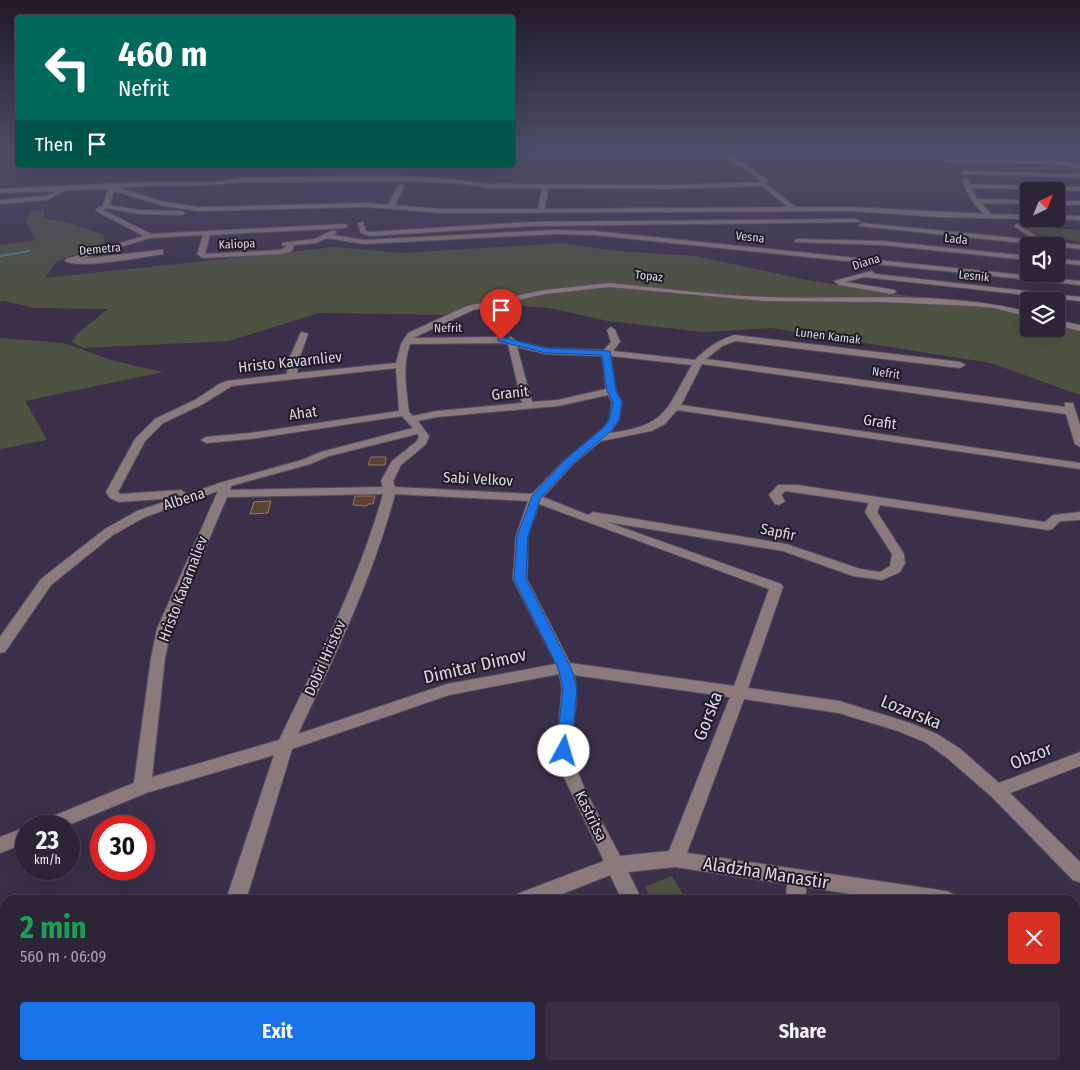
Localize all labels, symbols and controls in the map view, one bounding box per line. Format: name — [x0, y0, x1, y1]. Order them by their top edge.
text: 460 m — [118, 33, 207, 75]
icon: left — [35, 35, 100, 100]
text: Nefrit — [118, 75, 169, 102]
icon: arrive — [83, 130, 111, 158]
text: Then — [35, 133, 73, 156]
north arrow — [1020, 182, 1065, 228]
map controls — [1020, 182, 1065, 337]
street label: Vesna — [735, 229, 765, 245]
street label: Lada — [944, 231, 968, 247]
street label: Kaliopa — [218, 236, 256, 252]
button: sound — [1020, 237, 1065, 282]
street label: Demetra — [79, 240, 121, 258]
street label: Diana — [851, 251, 882, 273]
street label: Lesnik — [958, 267, 991, 285]
street label: Topaz — [634, 268, 664, 284]
pin — [480, 289, 522, 340]
button: layers — [1020, 292, 1065, 337]
icon: arrive — [487, 296, 515, 324]
street label: Nefrit — [434, 321, 462, 335]
street label: Lunen Kamak — [795, 325, 862, 347]
street label: Hristo Kavarnliev — [237, 348, 343, 376]
street label: Nefrit — [871, 364, 901, 382]
street label: Granit — [491, 382, 530, 404]
street label: Ahat — [288, 402, 318, 424]
street label: Grafit — [862, 411, 898, 433]
street label: Sabi Velkov — [443, 468, 514, 490]
street label: Albena — [161, 484, 207, 514]
street label: Sapfir — [759, 519, 798, 545]
street label: Hristo Kavarnaliev — [155, 533, 211, 644]
street label: Dobri Hristov — [300, 617, 350, 699]
street label: Dimitar Dimov — [422, 644, 528, 688]
street label: Gorska — [689, 688, 727, 743]
street label: Lozarska — [878, 690, 945, 734]
position arrow — [537, 724, 589, 776]
street label: Obzor — [1007, 737, 1056, 774]
street label: Kastritsa — [571, 788, 611, 844]
speed limit sign: 30 — [90, 815, 155, 880]
text: 23 — [36, 826, 59, 856]
street label: Aladzha Manastir — [702, 852, 831, 894]
text: km/h — [34, 853, 61, 867]
text: 2 min — [20, 910, 87, 946]
button: close — [1008, 912, 1060, 964]
text: 560 m · 06:09 — [20, 947, 106, 966]
button: Exit — [20, 1002, 535, 1060]
button: Share — [545, 1002, 1060, 1060]

